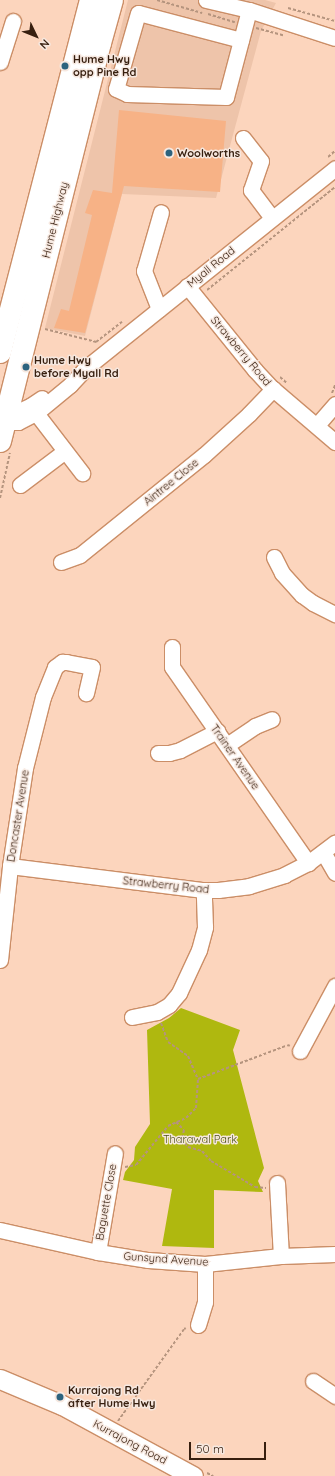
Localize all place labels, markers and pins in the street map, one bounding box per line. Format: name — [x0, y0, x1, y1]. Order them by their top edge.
place label: Hume Hwy opp Pine Rd — [73, 53, 137, 79]
marker: Hume Hwy opp Pine Rd — [60, 61, 70, 71]
place label: Woolworths — [177, 146, 240, 160]
marker: Woolworths — [164, 148, 174, 158]
place label: Hume Hwy before Myall Rd — [34, 354, 119, 380]
marker: Hume Hwy before Myall Rd — [21, 362, 31, 372]
place label: Kurrajong Rd after Hume Hwy — [68, 1384, 155, 1410]
marker: Kurrajong Rd after Hume Hwy — [55, 1392, 65, 1402]

